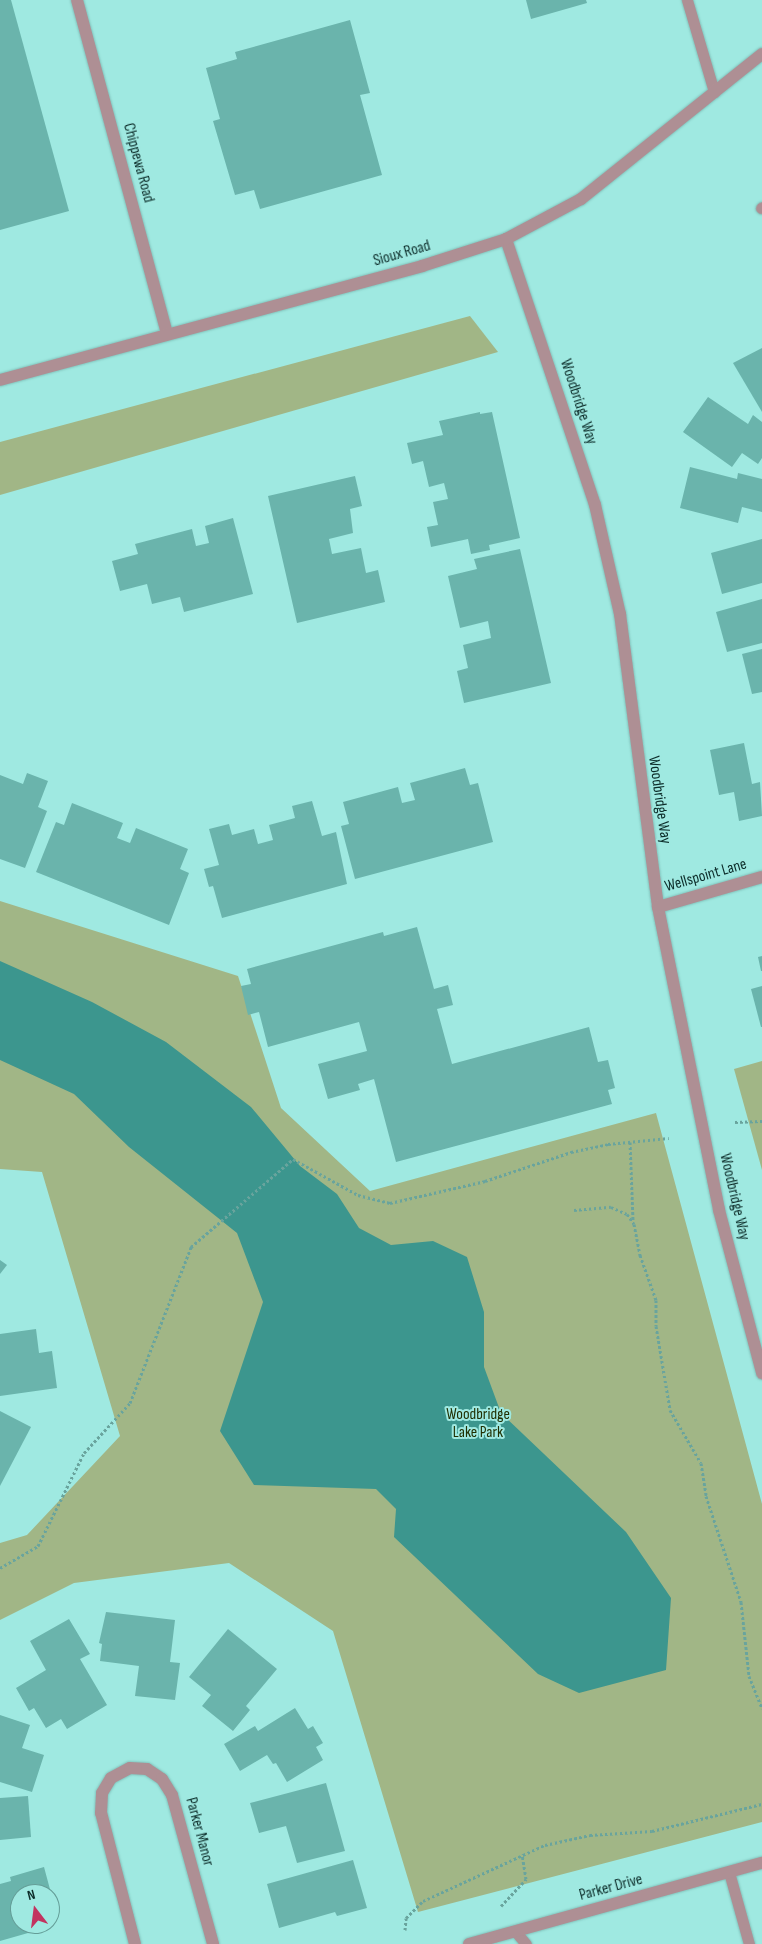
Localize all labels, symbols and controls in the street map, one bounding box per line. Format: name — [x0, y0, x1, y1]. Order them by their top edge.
street label: Chippewa Road — [118, 121, 158, 205]
street label: Sioux Road — [371, 237, 433, 271]
street label: Woodbridge Way — [555, 357, 601, 447]
street label: Woodbridge Way — [643, 755, 675, 845]
street label: Wellspoint Lane — [663, 855, 749, 897]
street label: Woodbridge Way — [715, 1152, 753, 1242]
park label: Woodbridge Lake Park — [446, 1405, 510, 1443]
street label: Parker Manor — [181, 1795, 217, 1869]
street label: Parker Drive — [577, 1870, 645, 1906]
north arrow — [10, 1884, 60, 1934]
text: N — [25, 1886, 37, 1904]

